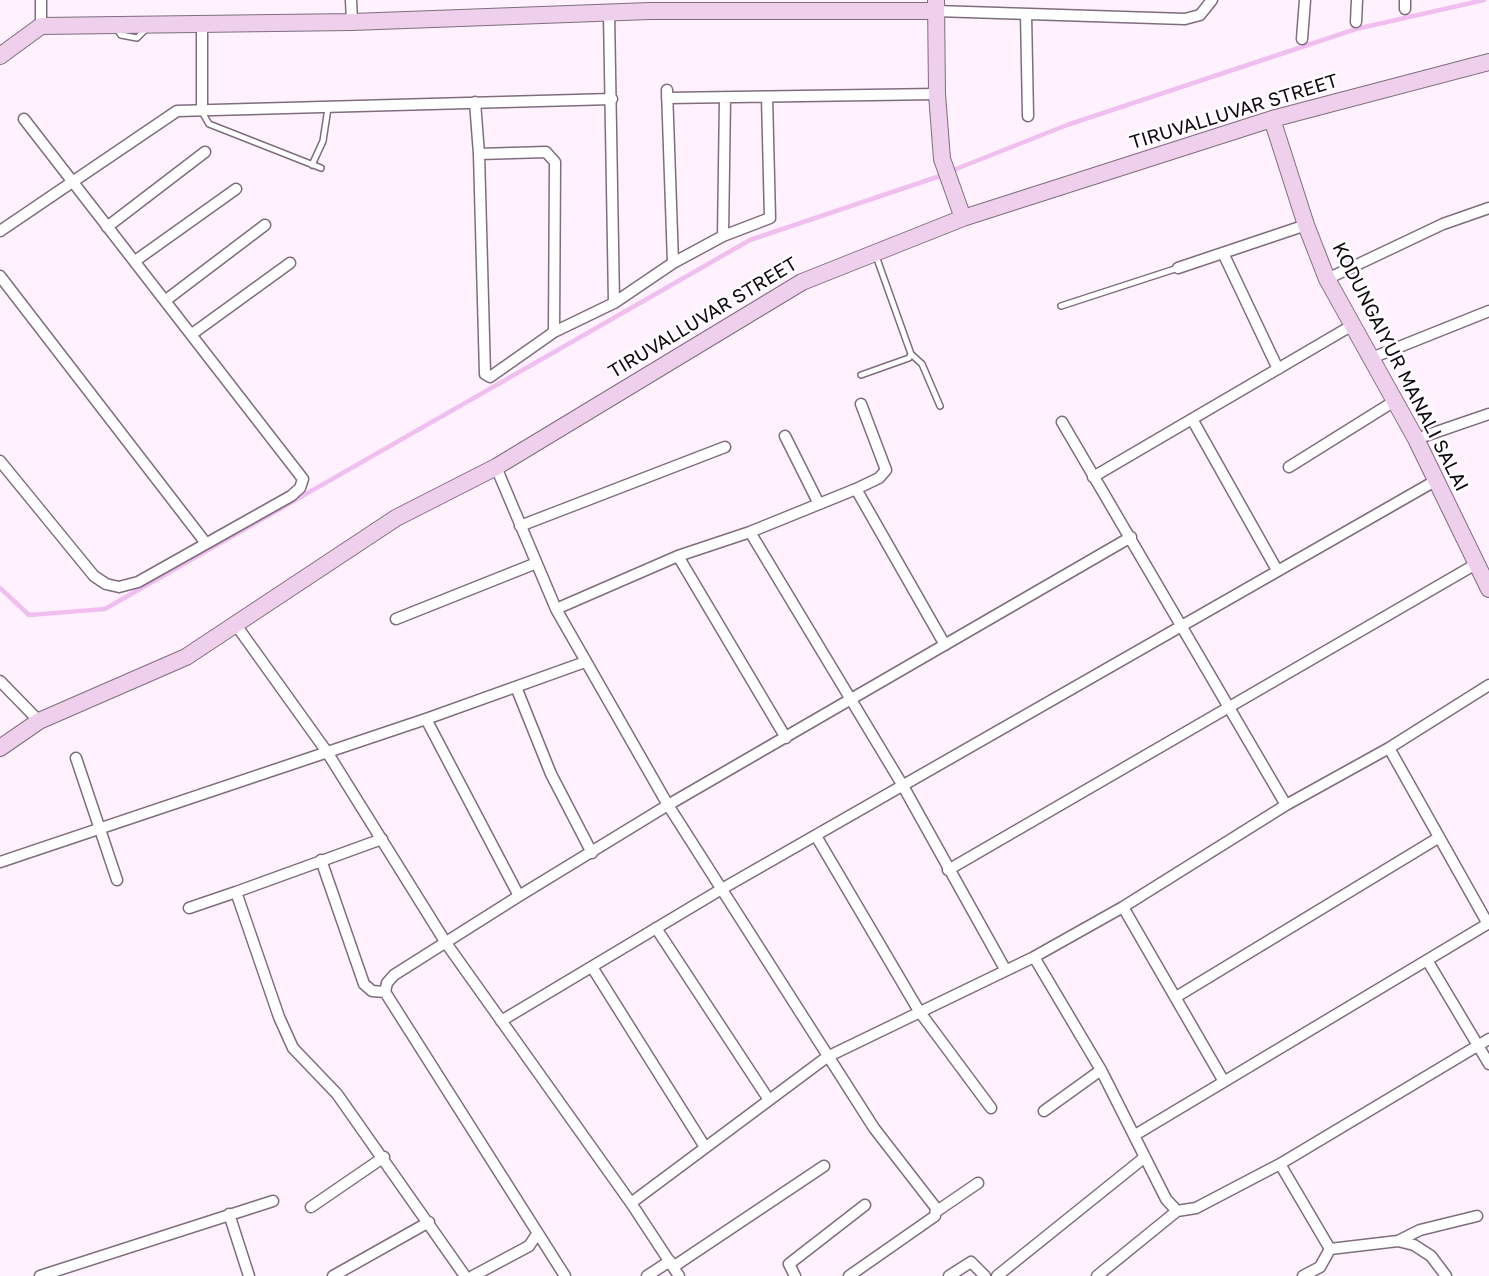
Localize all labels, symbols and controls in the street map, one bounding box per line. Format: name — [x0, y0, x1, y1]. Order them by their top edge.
street label: TIRUVALLUVAR STREET — [1127, 69, 1341, 155]
street label: KODUNGAIYUR MANALI SALAI — [1327, 239, 1473, 495]
street label: TIRUVALLUVAR STREET — [604, 253, 802, 383]

